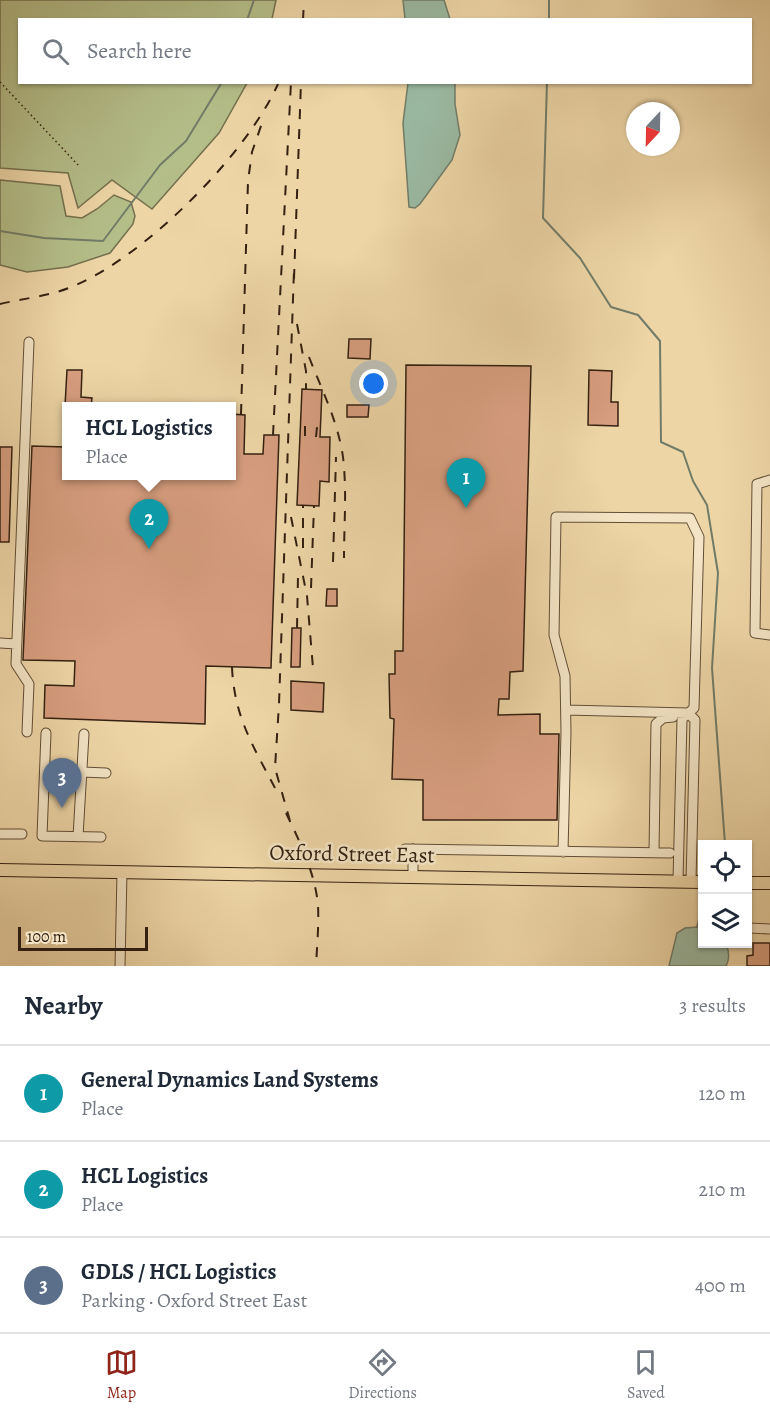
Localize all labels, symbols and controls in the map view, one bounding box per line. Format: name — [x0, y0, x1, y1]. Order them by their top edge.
search box — [18, 18, 752, 84]
icon: search — [39, 35, 72, 68]
text: Search here — [87, 36, 192, 66]
north arrow — [626, 102, 680, 156]
your location — [359, 369, 388, 398]
popup — [62, 402, 236, 480]
text: HCL Logistics — [85, 413, 213, 443]
text: Place — [85, 443, 128, 470]
pin: 1 — [446, 458, 486, 508]
pin: 2 — [130, 500, 168, 549]
pin: 3 — [42, 758, 82, 808]
street label: Oxford Street East — [269, 838, 435, 870]
map controls — [698, 840, 752, 948]
button: locate — [698, 840, 752, 894]
button: layers — [698, 894, 752, 948]
scale bar — [18, 924, 148, 952]
text: 100 m — [27, 926, 66, 948]
text: Nearby — [24, 988, 103, 1023]
text: 3 results — [679, 992, 746, 1019]
text: General Dynamics Land Systems — [81, 1065, 379, 1095]
text: 1 — [40, 1080, 47, 1107]
text: 120 m — [698, 1080, 746, 1107]
text: Place — [81, 1095, 123, 1122]
text: HCL Logistics — [81, 1161, 208, 1191]
text: 2 — [39, 1176, 48, 1203]
text: 210 m — [698, 1176, 746, 1203]
text: Place — [81, 1191, 123, 1218]
text: GDLS / HCL Logistics — [81, 1257, 276, 1287]
text: 3 — [39, 1272, 48, 1299]
text: 400 m — [695, 1272, 746, 1299]
text: Parking · Oxford Street East — [81, 1287, 307, 1314]
tab: Map — [105, 1346, 138, 1404]
tab: Directions — [348, 1346, 417, 1404]
tab: Saved — [627, 1346, 665, 1404]

